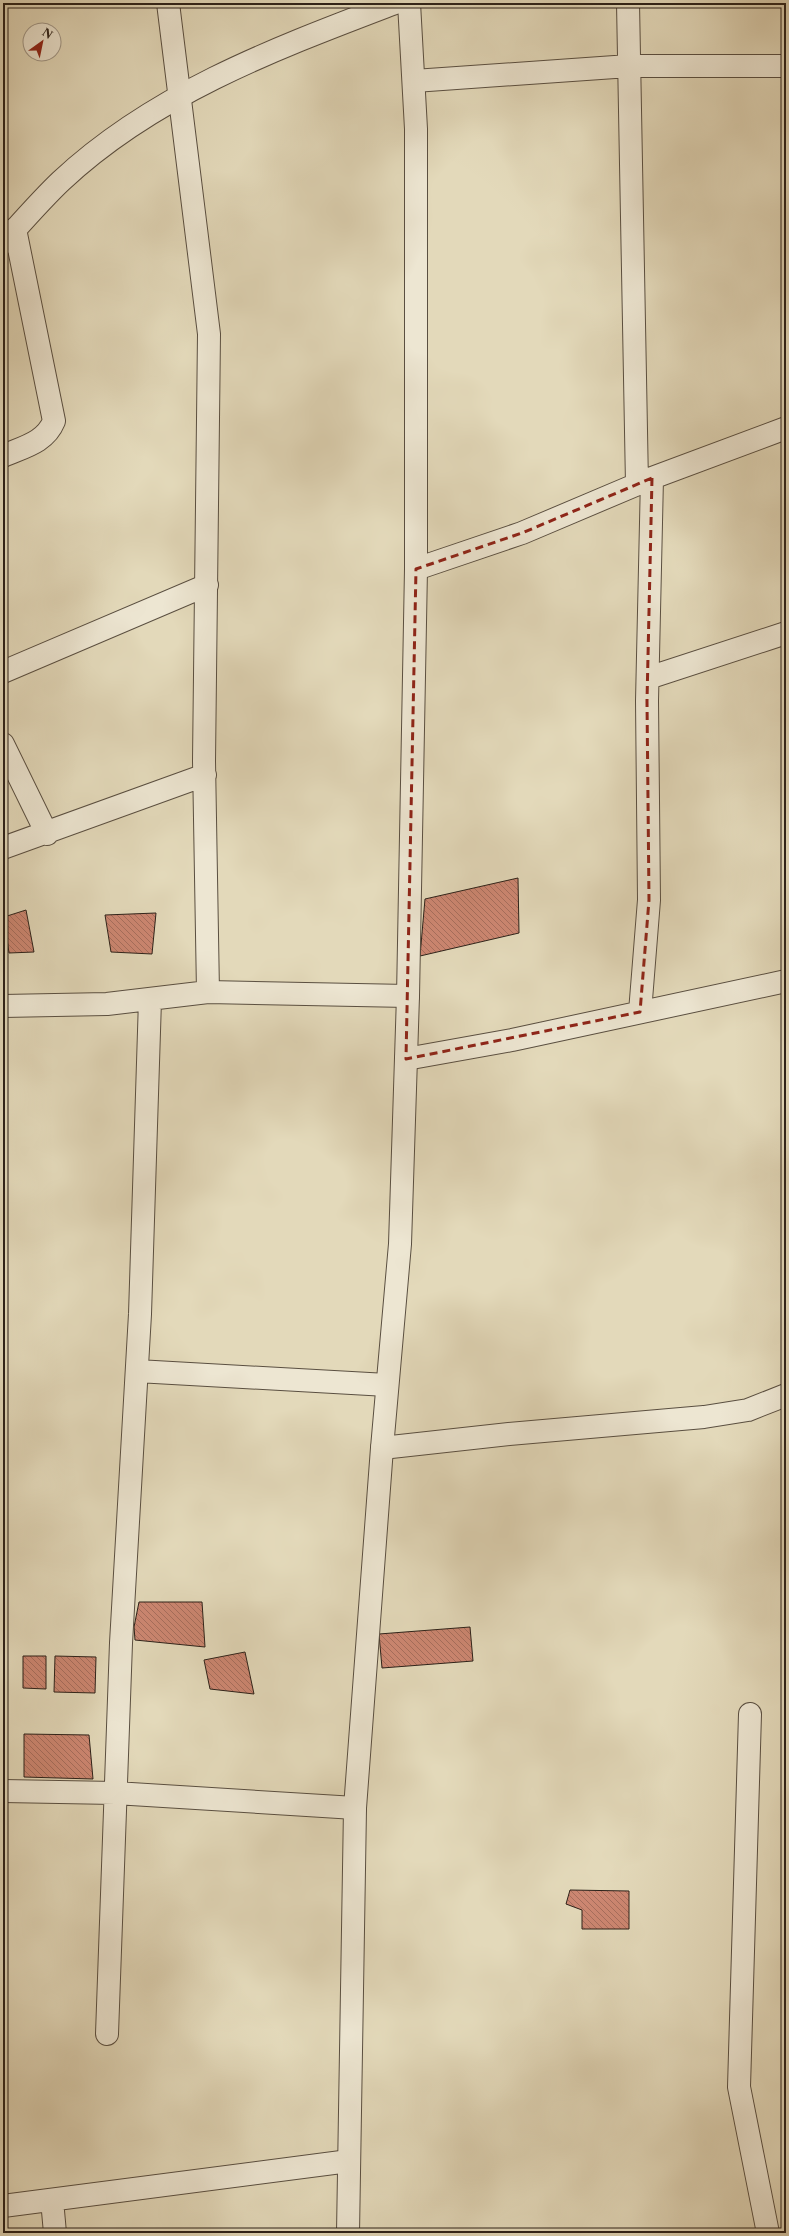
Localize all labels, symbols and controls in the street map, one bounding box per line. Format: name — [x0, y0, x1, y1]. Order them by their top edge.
north arrow — [22, 22, 62, 62]
text: N — [40, 25, 56, 42]

